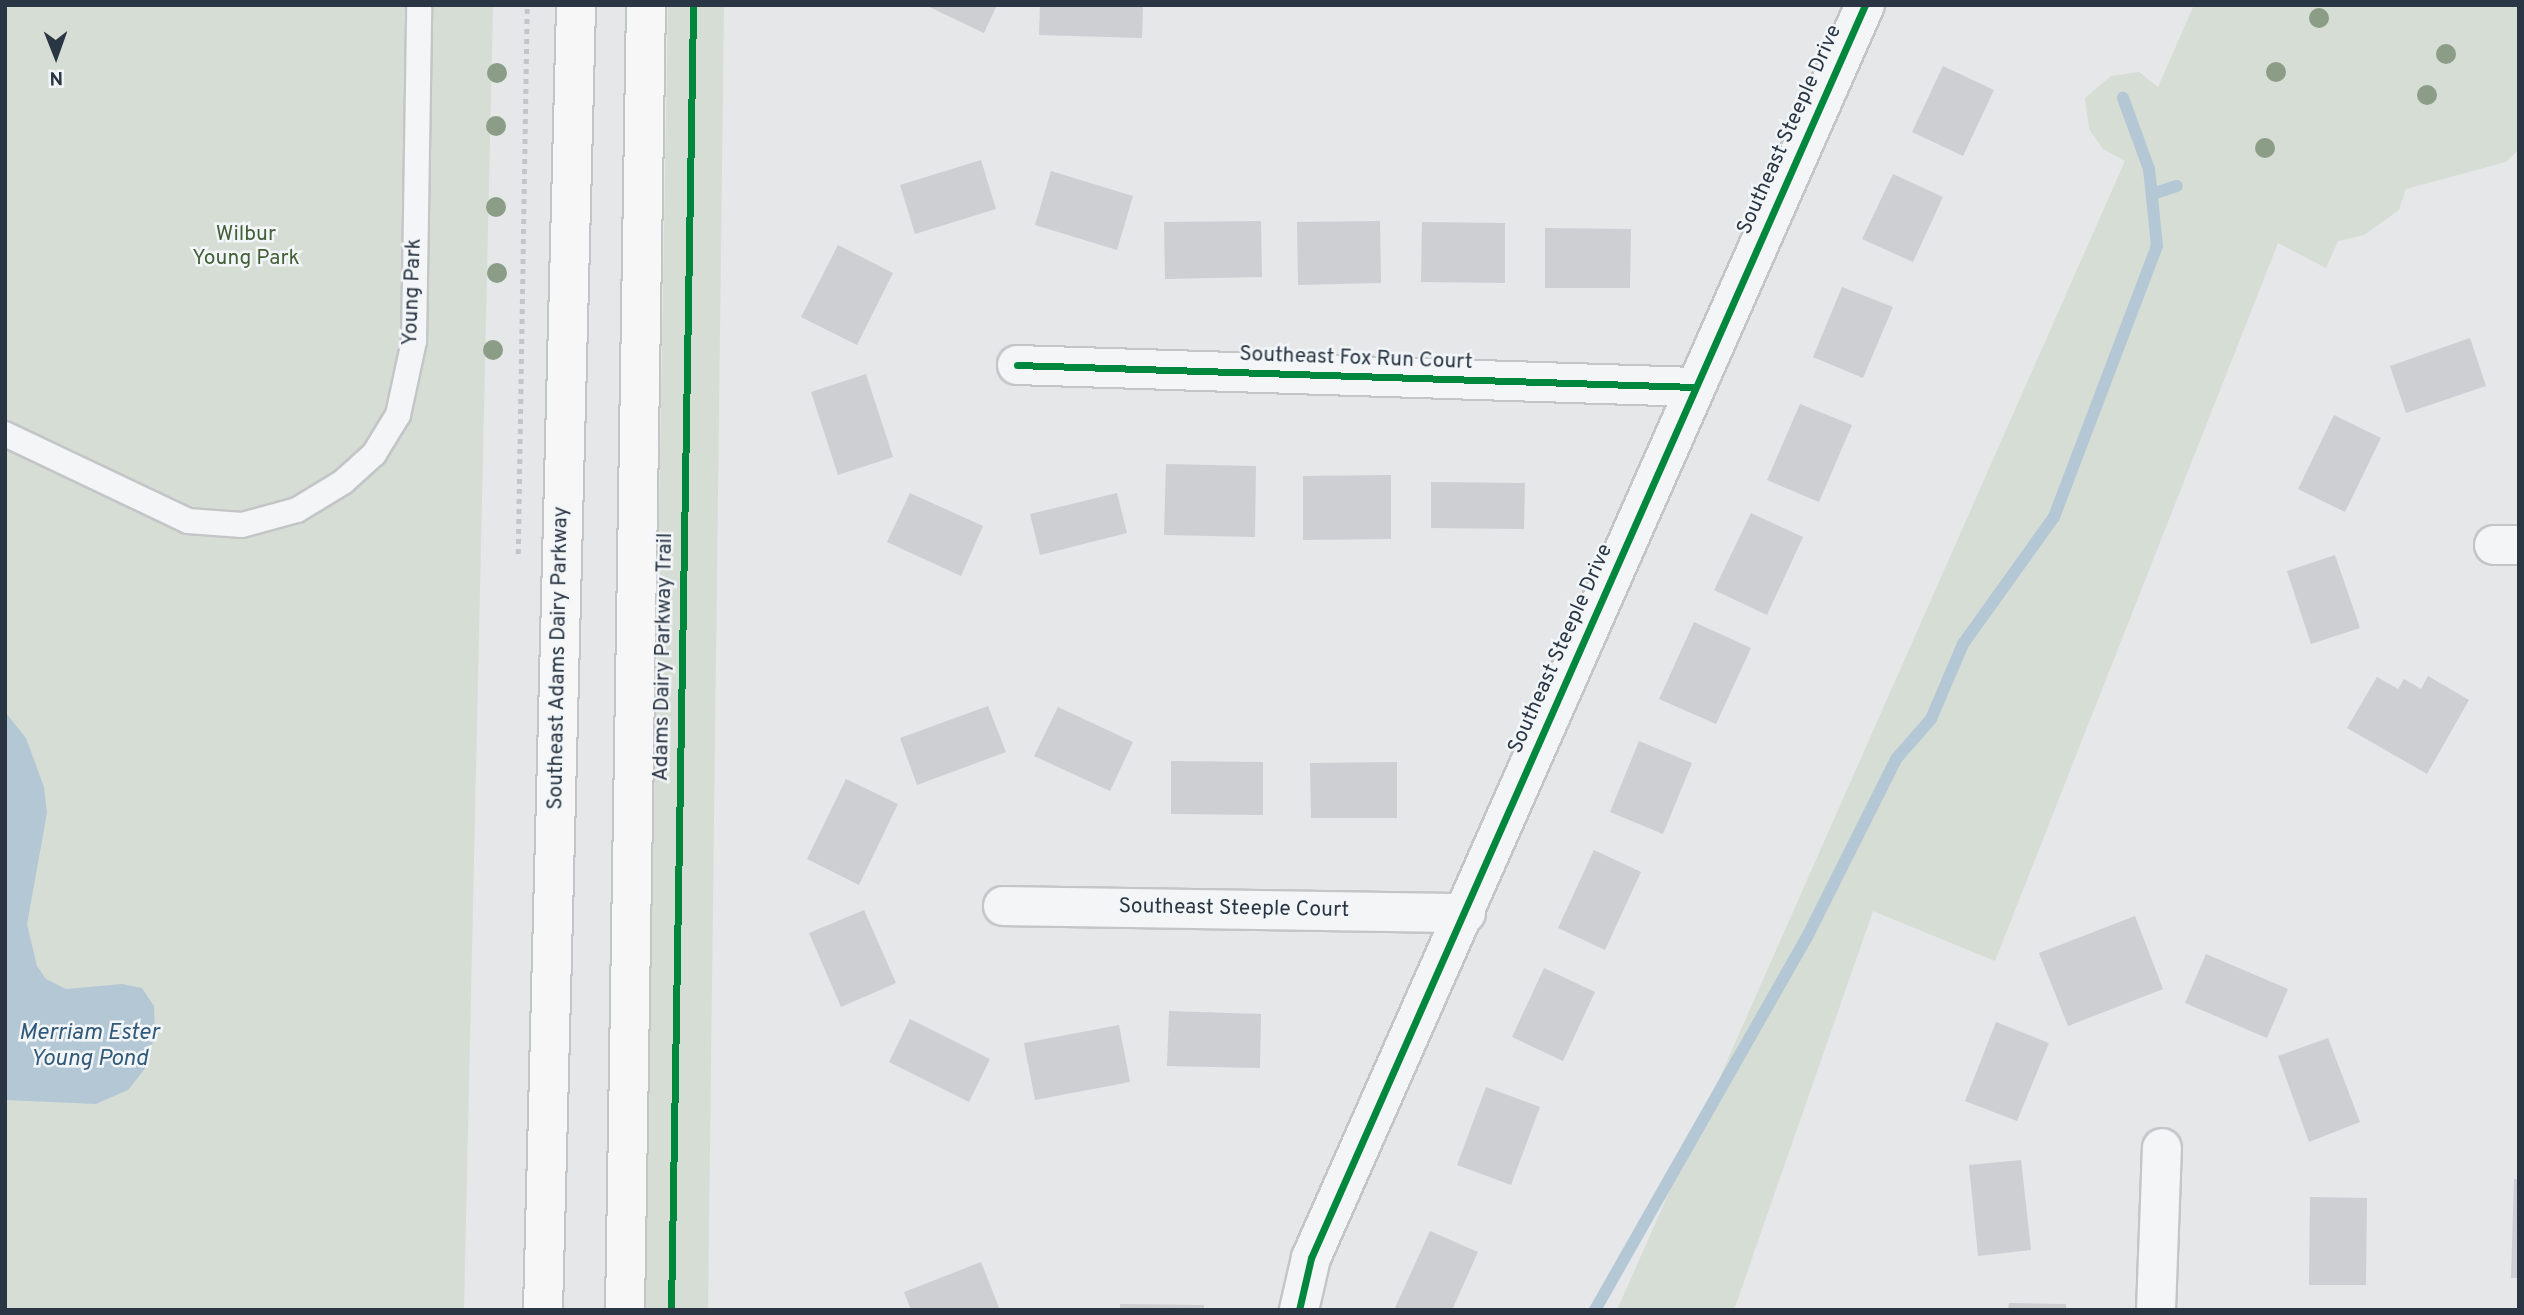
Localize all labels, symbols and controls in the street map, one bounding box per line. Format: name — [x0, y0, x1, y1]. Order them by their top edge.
north arrow — [21, 21, 91, 91]
street label: Southeast Steeple Drive — [1732, 21, 1848, 239]
text: N — [49, 65, 63, 89]
park label: Wilbur Young Park — [192, 222, 300, 272]
street label: Young Park — [399, 238, 427, 346]
street label: Southeast Fox Run Court — [1239, 342, 1473, 376]
street label: Southeast Adams Dairy Parkway — [544, 506, 574, 810]
street label: Adams Dairy Parkway Trail — [649, 532, 679, 782]
street label: Southeast Steeple Drive — [1503, 540, 1619, 758]
street label: Southeast Steeple Court — [1118, 894, 1350, 924]
water label: Merriam Ester Young Pond — [19, 1020, 159, 1074]

